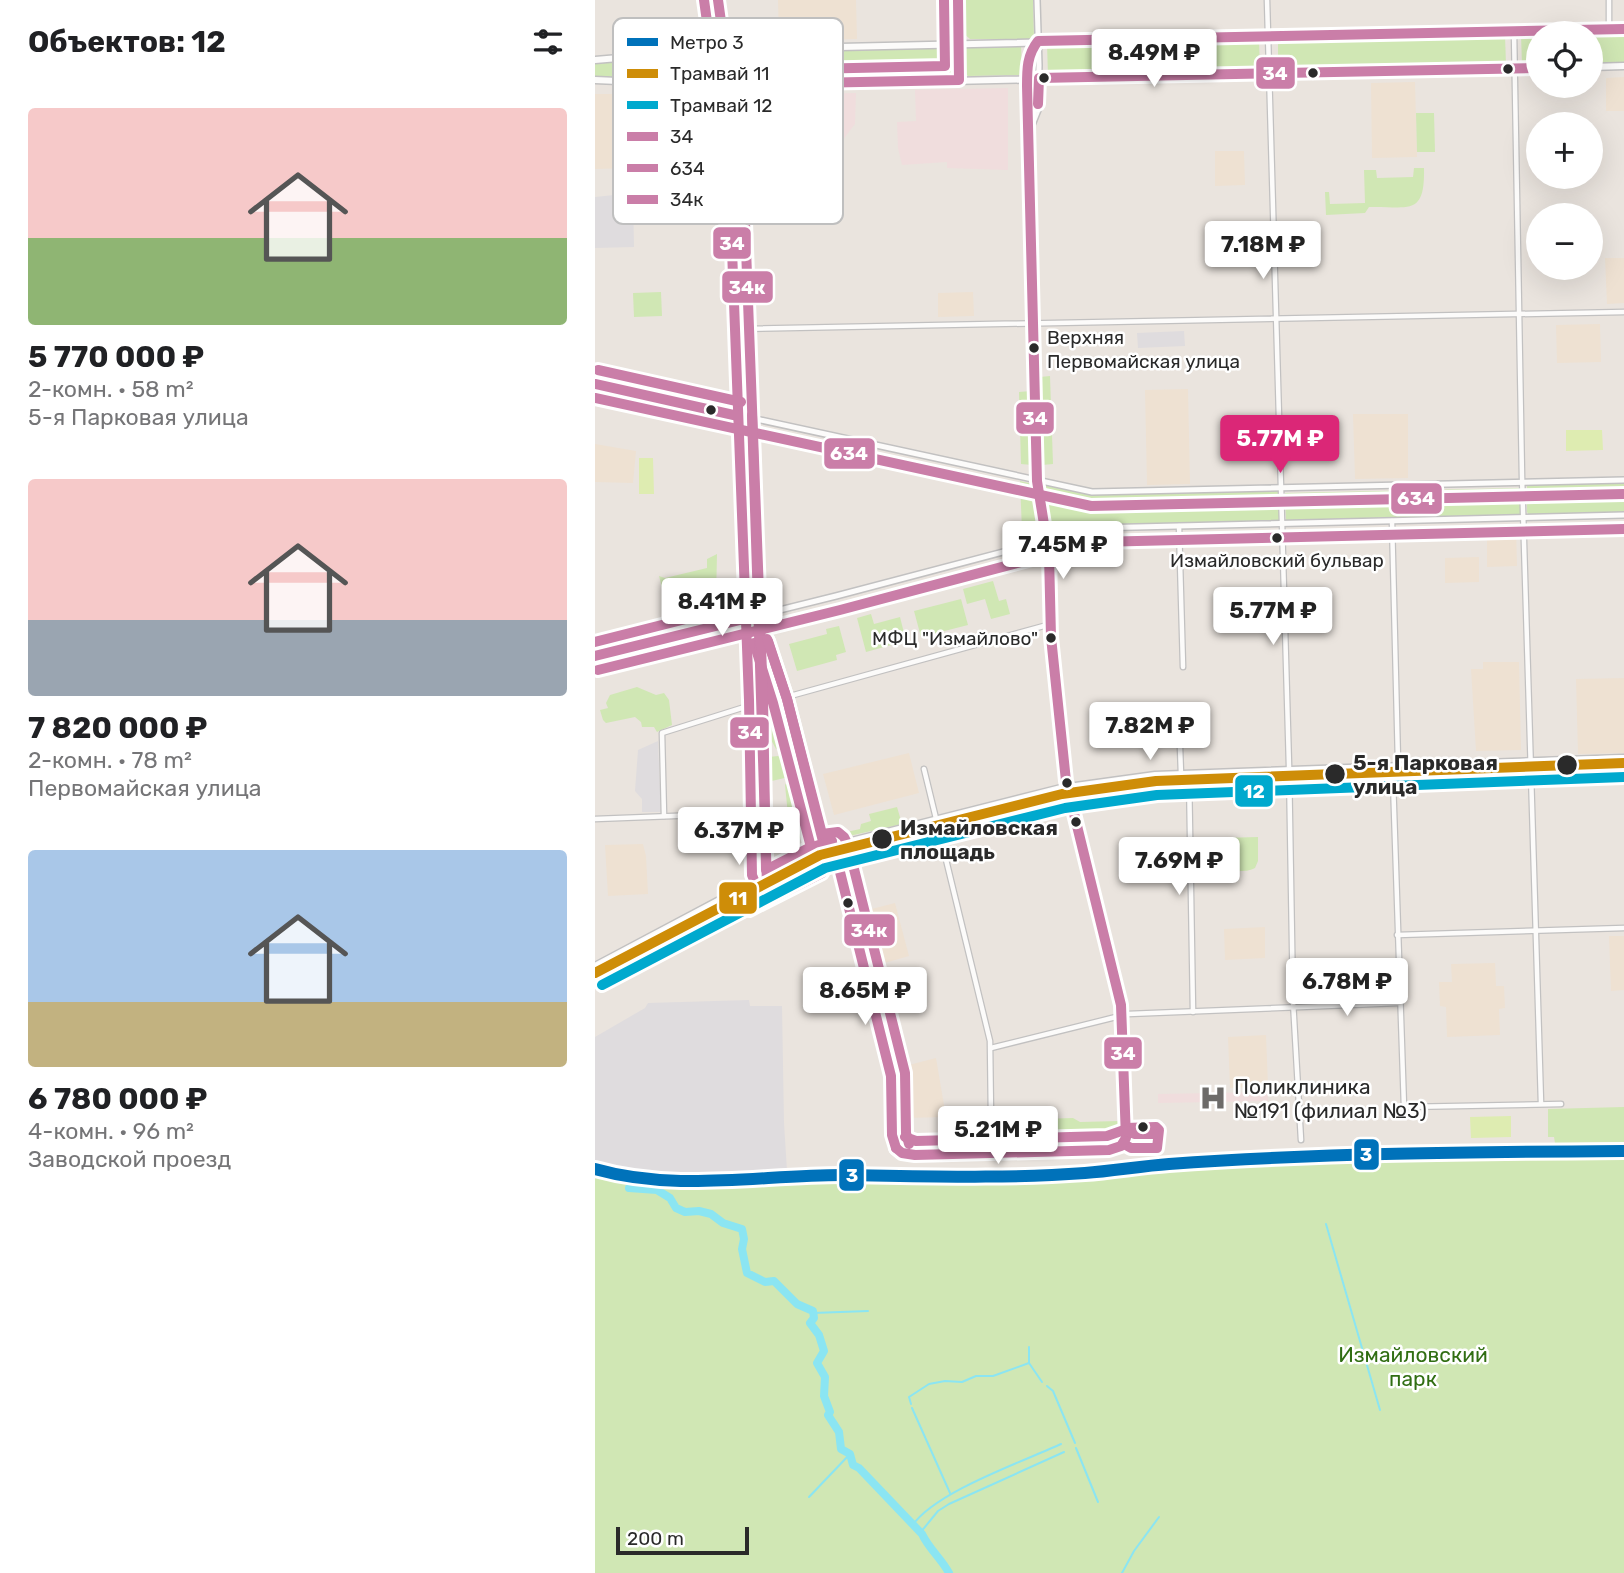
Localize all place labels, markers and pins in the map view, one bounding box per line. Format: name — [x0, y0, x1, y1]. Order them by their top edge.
pin: 8.49M ₽ — [1089, 29, 1219, 89]
unlabelled marker — [1501, 62, 1515, 76]
unlabelled marker — [1306, 66, 1320, 80]
unlabelled marker — [1037, 71, 1051, 85]
pin: 7.18M ₽ — [1198, 222, 1328, 281]
place label: Верхняя Первомайская улица — [1047, 326, 1240, 373]
marker: Верхняя Первомайская улица — [1027, 341, 1041, 355]
unlabelled marker — [704, 403, 718, 417]
pin: 5.77M ₽ — [1215, 416, 1345, 475]
pin: 7.45M ₽ — [998, 522, 1128, 581]
marker: Измайловский бульвар — [1270, 531, 1284, 545]
place label: Измайловский бульвар — [1170, 549, 1384, 572]
pin: 8.41M ₽ — [657, 578, 787, 638]
pin: 5.77M ₽ — [1208, 588, 1338, 647]
place label: МФЦ "Измайлово" — [872, 627, 1038, 650]
marker: МФЦ "Измайлово" — [1044, 631, 1058, 645]
pin: 7.82M ₽ — [1085, 702, 1215, 762]
place label: 5-я Парковая улица — [1353, 750, 1498, 799]
unlabelled marker — [1555, 753, 1579, 777]
marker: 5-я Парковая улица — [1323, 762, 1347, 786]
unlabelled marker — [1060, 776, 1074, 790]
pin: 6.37M ₽ — [674, 808, 804, 867]
place label: Измайловская площадь — [900, 815, 1058, 864]
unlabelled marker — [1069, 815, 1083, 829]
marker: Измайловская площадь — [870, 827, 894, 851]
pin: 7.69M ₽ — [1114, 838, 1244, 897]
unlabelled marker — [841, 896, 855, 910]
pin: 6.78M ₽ — [1282, 958, 1412, 1018]
pin: 8.65M ₽ — [800, 968, 930, 1027]
place label: Поликлиника №191 (филиал №3) — [1234, 1074, 1427, 1123]
hospital icon: Поликлиника №191 (филиал №3) — [1198, 1083, 1228, 1113]
pin: 5.21M ₽ — [933, 1106, 1063, 1166]
unlabelled marker — [1136, 1120, 1150, 1134]

